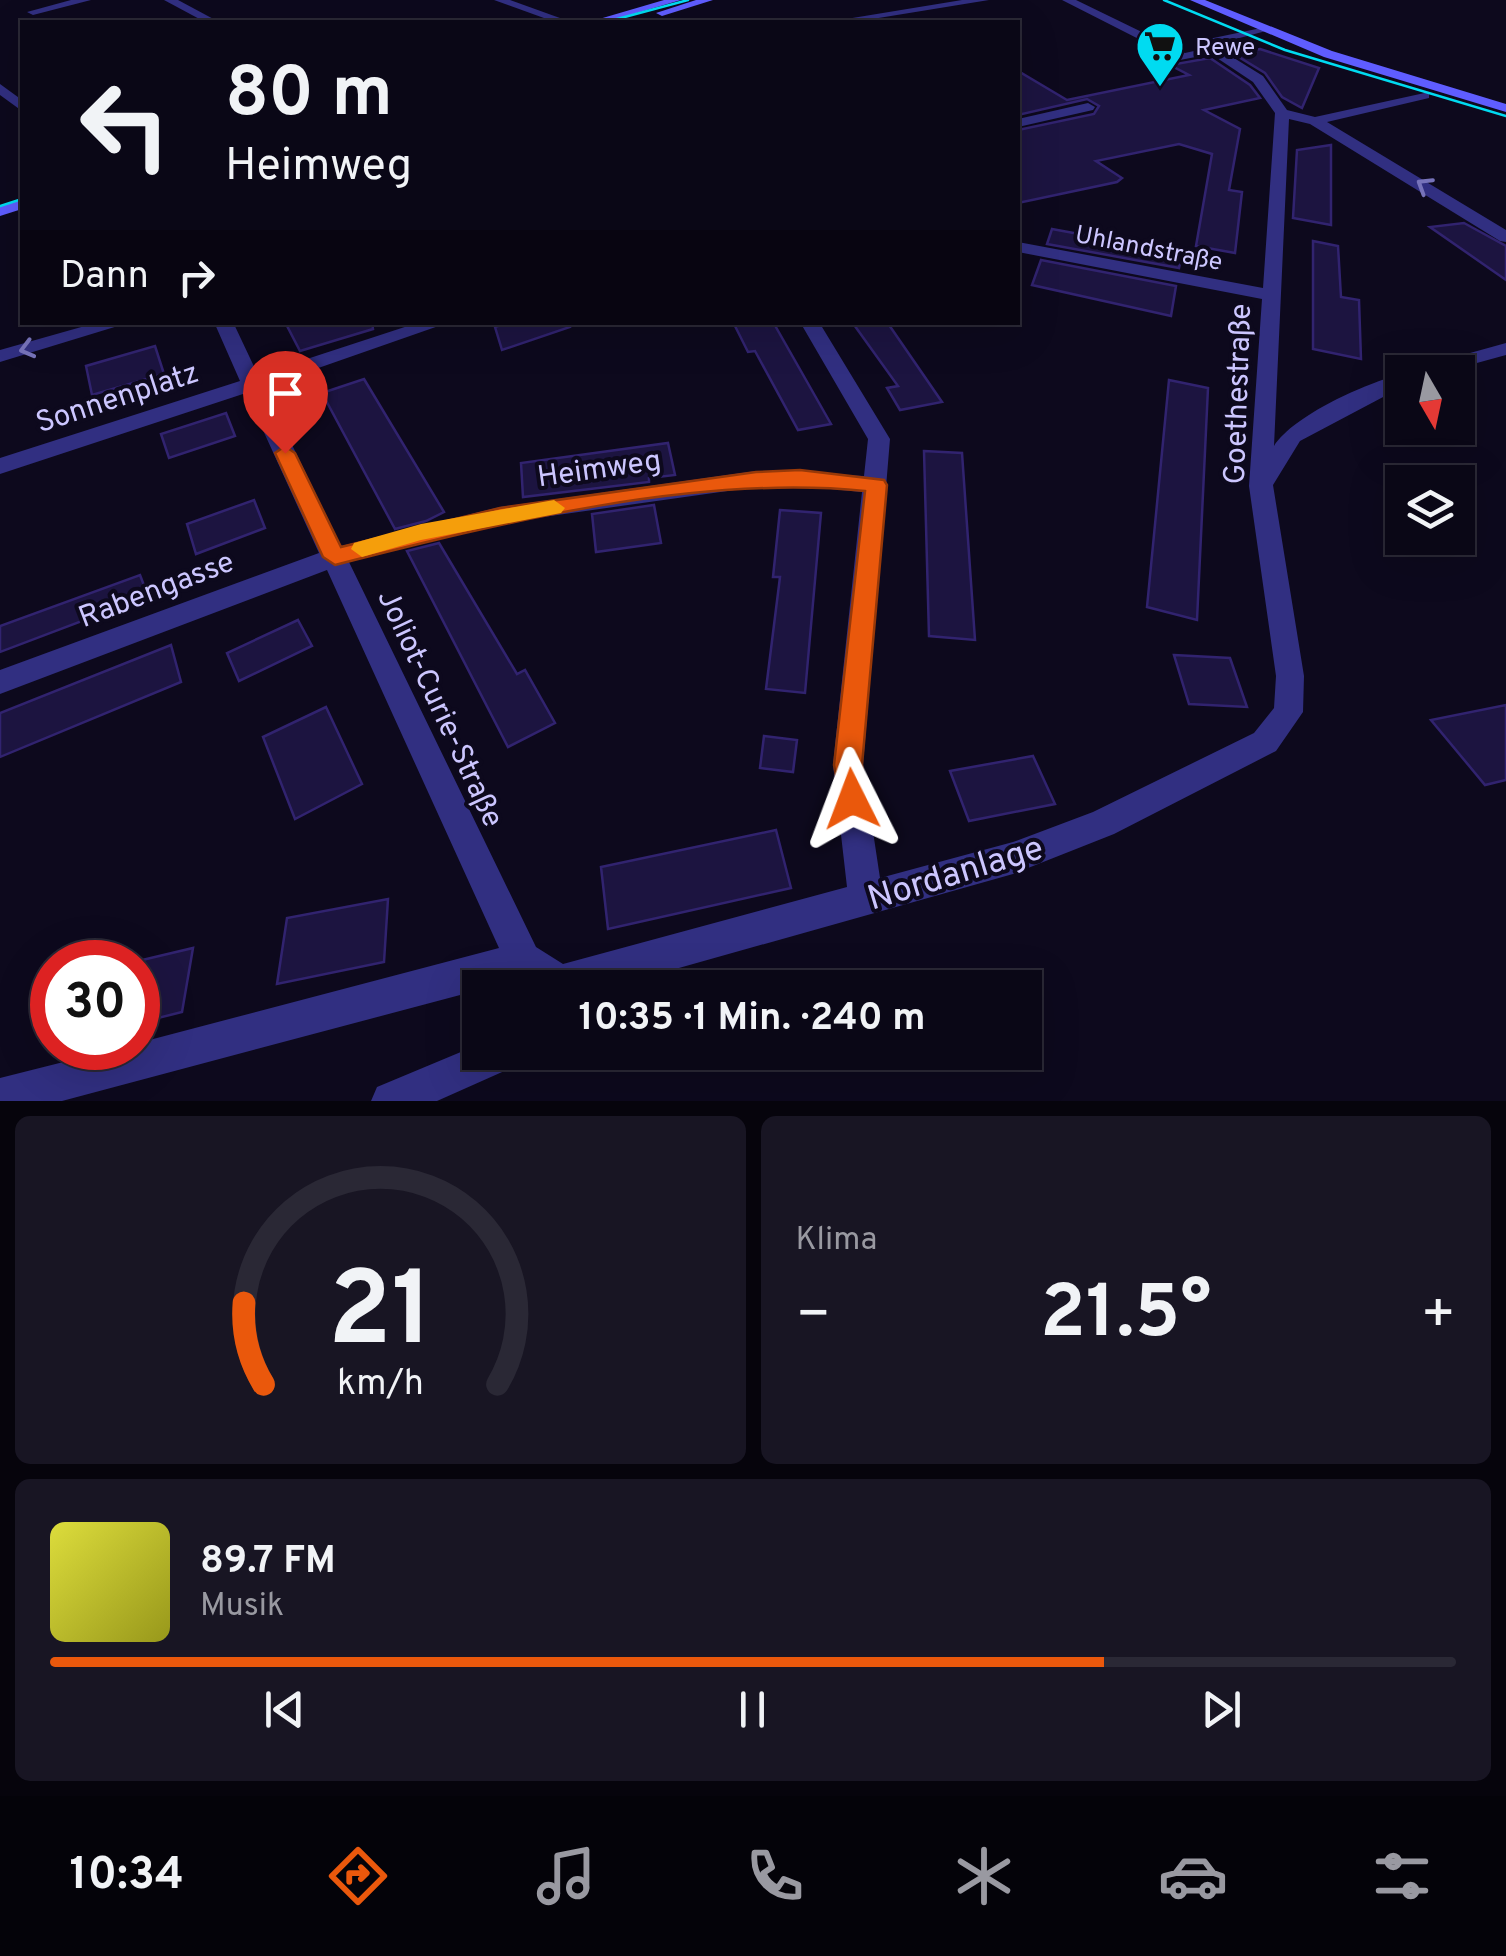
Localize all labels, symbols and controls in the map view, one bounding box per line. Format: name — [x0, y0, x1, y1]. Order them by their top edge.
supermarket icon: Rewe — [1134, 20, 1186, 88]
place label: Rewe — [1195, 33, 1255, 65]
text: 80 m — [225, 52, 393, 141]
icon: left — [60, 60, 190, 190]
text: Heimweg — [225, 139, 412, 196]
one-way arrow — [1416, 179, 1434, 198]
street label: Uhlandstraße — [1072, 220, 1225, 280]
icon: right — [169, 250, 224, 305]
text: Dann — [60, 253, 149, 302]
street label: Goethestraße — [1218, 303, 1261, 485]
one-way arrow — [19, 337, 36, 358]
pin — [243, 351, 328, 454]
north arrow — [1385, 355, 1475, 445]
map controls — [1385, 355, 1475, 555]
street label: Sonnenplatz — [32, 356, 204, 443]
icon: arrive — [258, 366, 313, 421]
street label: Heimweg — [535, 443, 664, 497]
button: layers — [1385, 465, 1475, 555]
street label: Rabengasse — [74, 545, 240, 638]
street label: Joliot-Curie-Straße — [367, 584, 510, 834]
position arrow — [800, 747, 904, 851]
street label: Nordanlage — [863, 827, 1049, 922]
speed limit sign: 30 — [30, 940, 160, 1070]
text: 10:35 · 1 Min. · 240 m — [578, 995, 926, 1044]
text: Klima — [796, 1221, 877, 1261]
text: 21 — [328, 1250, 433, 1382]
text: 21.5° — [1040, 1269, 1211, 1364]
text: − — [796, 1282, 831, 1352]
text: + — [1421, 1282, 1456, 1352]
text: km/h — [337, 1362, 424, 1408]
text: 89.7 FM — [200, 1538, 336, 1587]
text: Musik — [200, 1587, 284, 1627]
icon: previous — [257, 1682, 312, 1737]
icon: pause — [725, 1682, 780, 1737]
icon: next — [1194, 1682, 1249, 1737]
icon: directions — [323, 1841, 393, 1911]
icon: music — [531, 1841, 601, 1911]
icon: phone — [740, 1841, 810, 1911]
icon: climate — [949, 1841, 1019, 1911]
icon: car — [1158, 1841, 1228, 1911]
icon: filters — [1367, 1841, 1437, 1911]
text: 10:34 — [69, 1848, 184, 1905]

